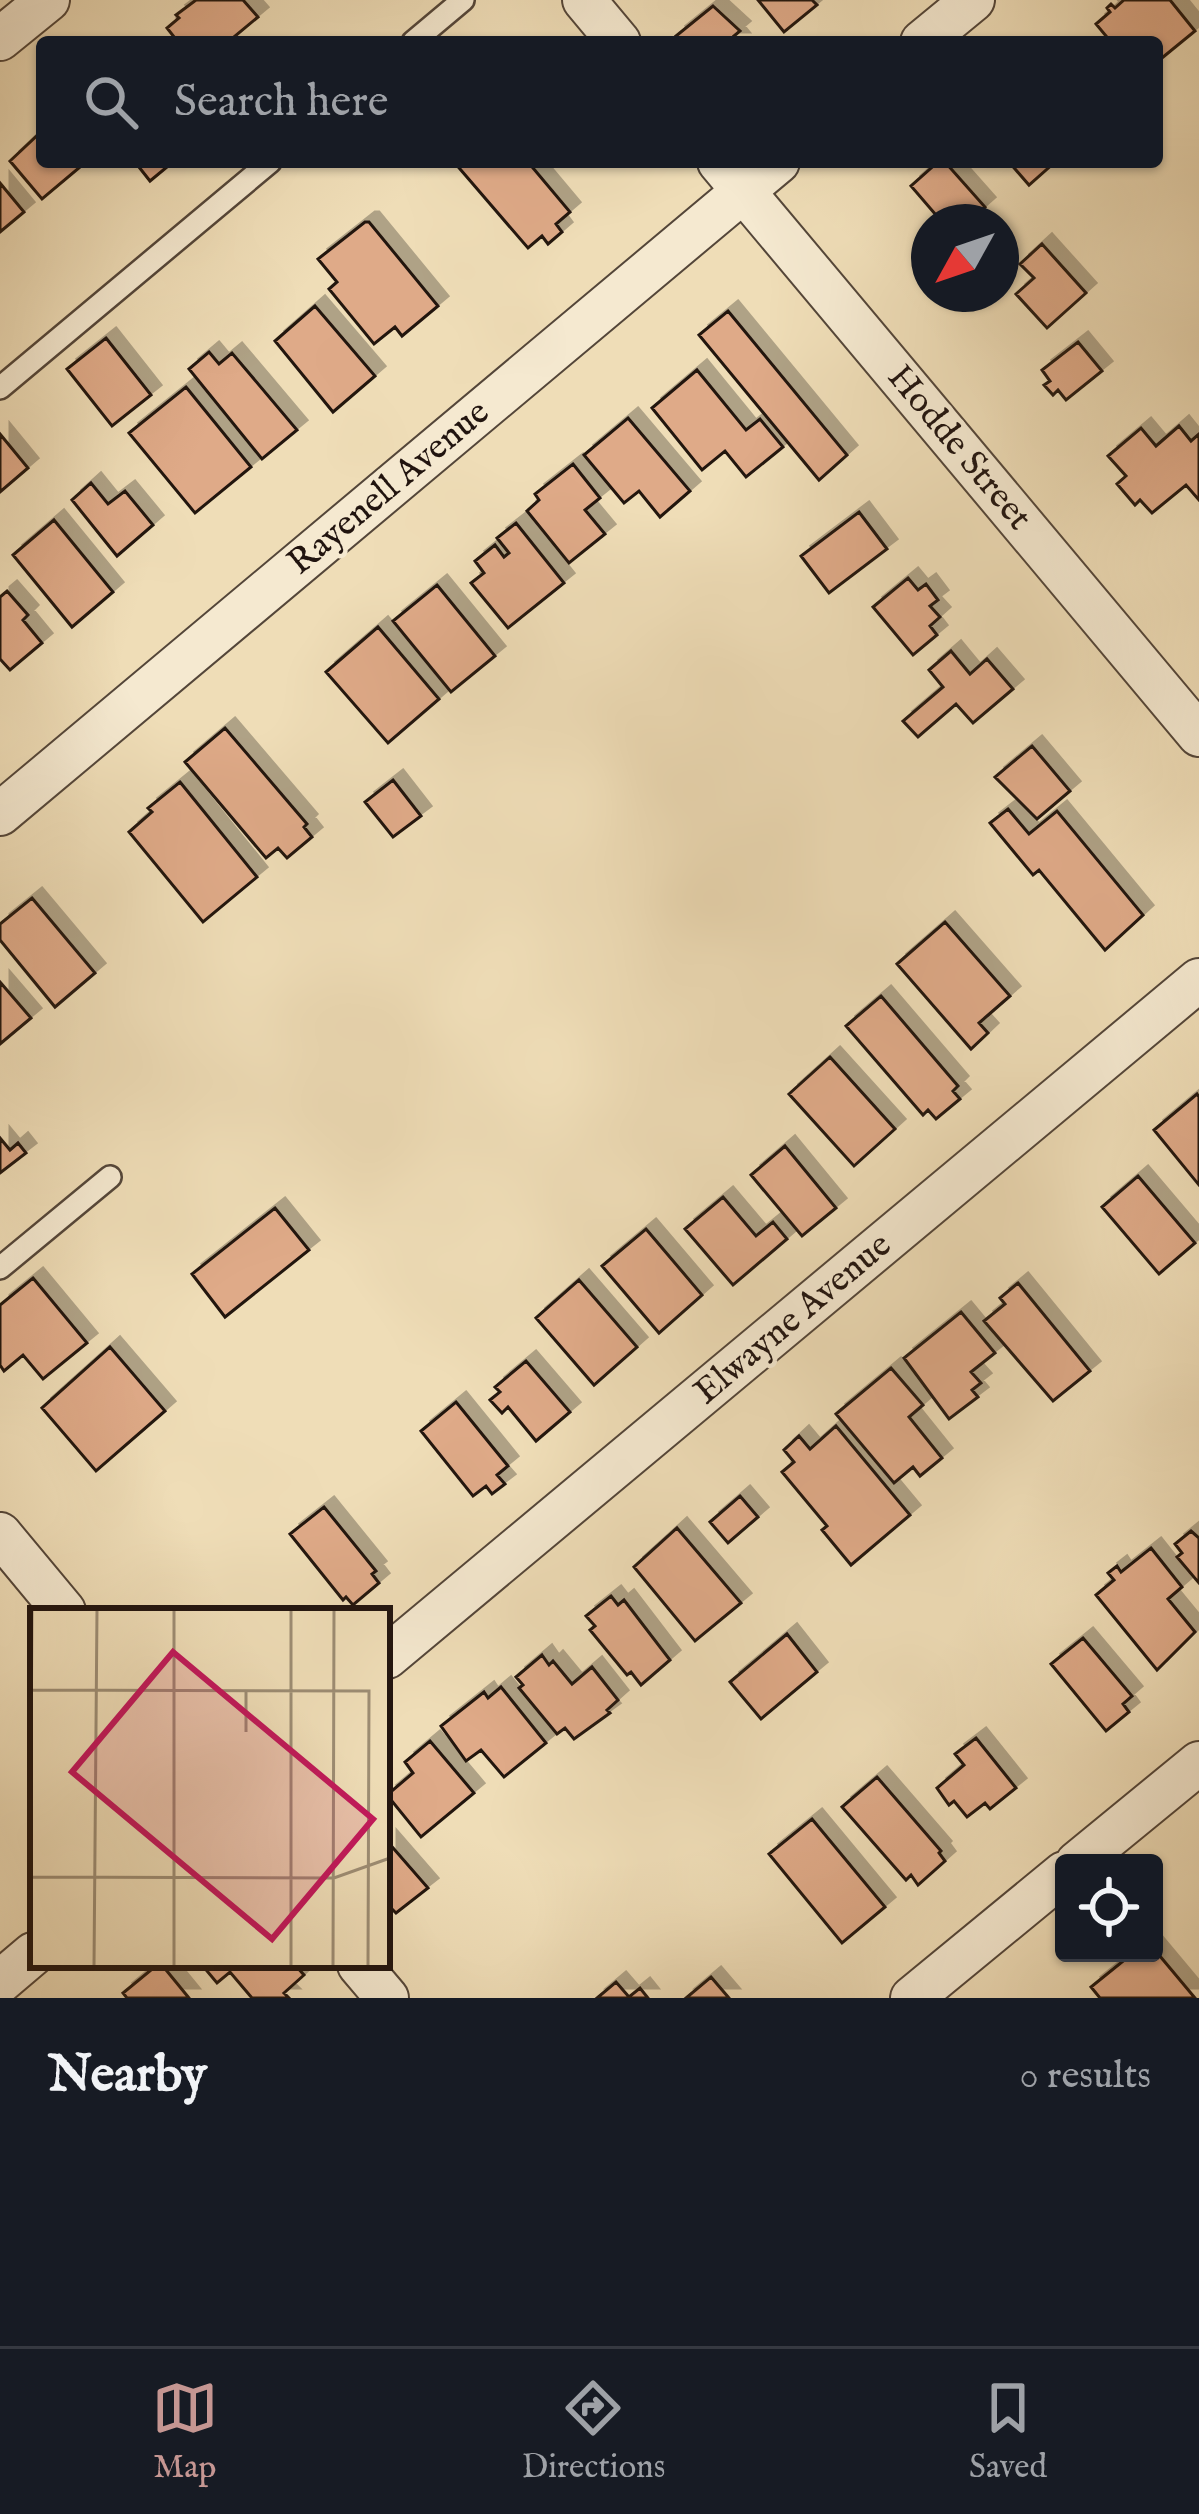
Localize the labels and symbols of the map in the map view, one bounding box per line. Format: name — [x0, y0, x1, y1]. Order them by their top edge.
north arrow — [911, 204, 1019, 312]
street label: Hodde Street — [876, 356, 1042, 540]
street label: Rayenell Avenue — [279, 390, 499, 586]
street label: Elwayne Avenue — [685, 1223, 901, 1415]
inset map — [30, 1608, 390, 1968]

